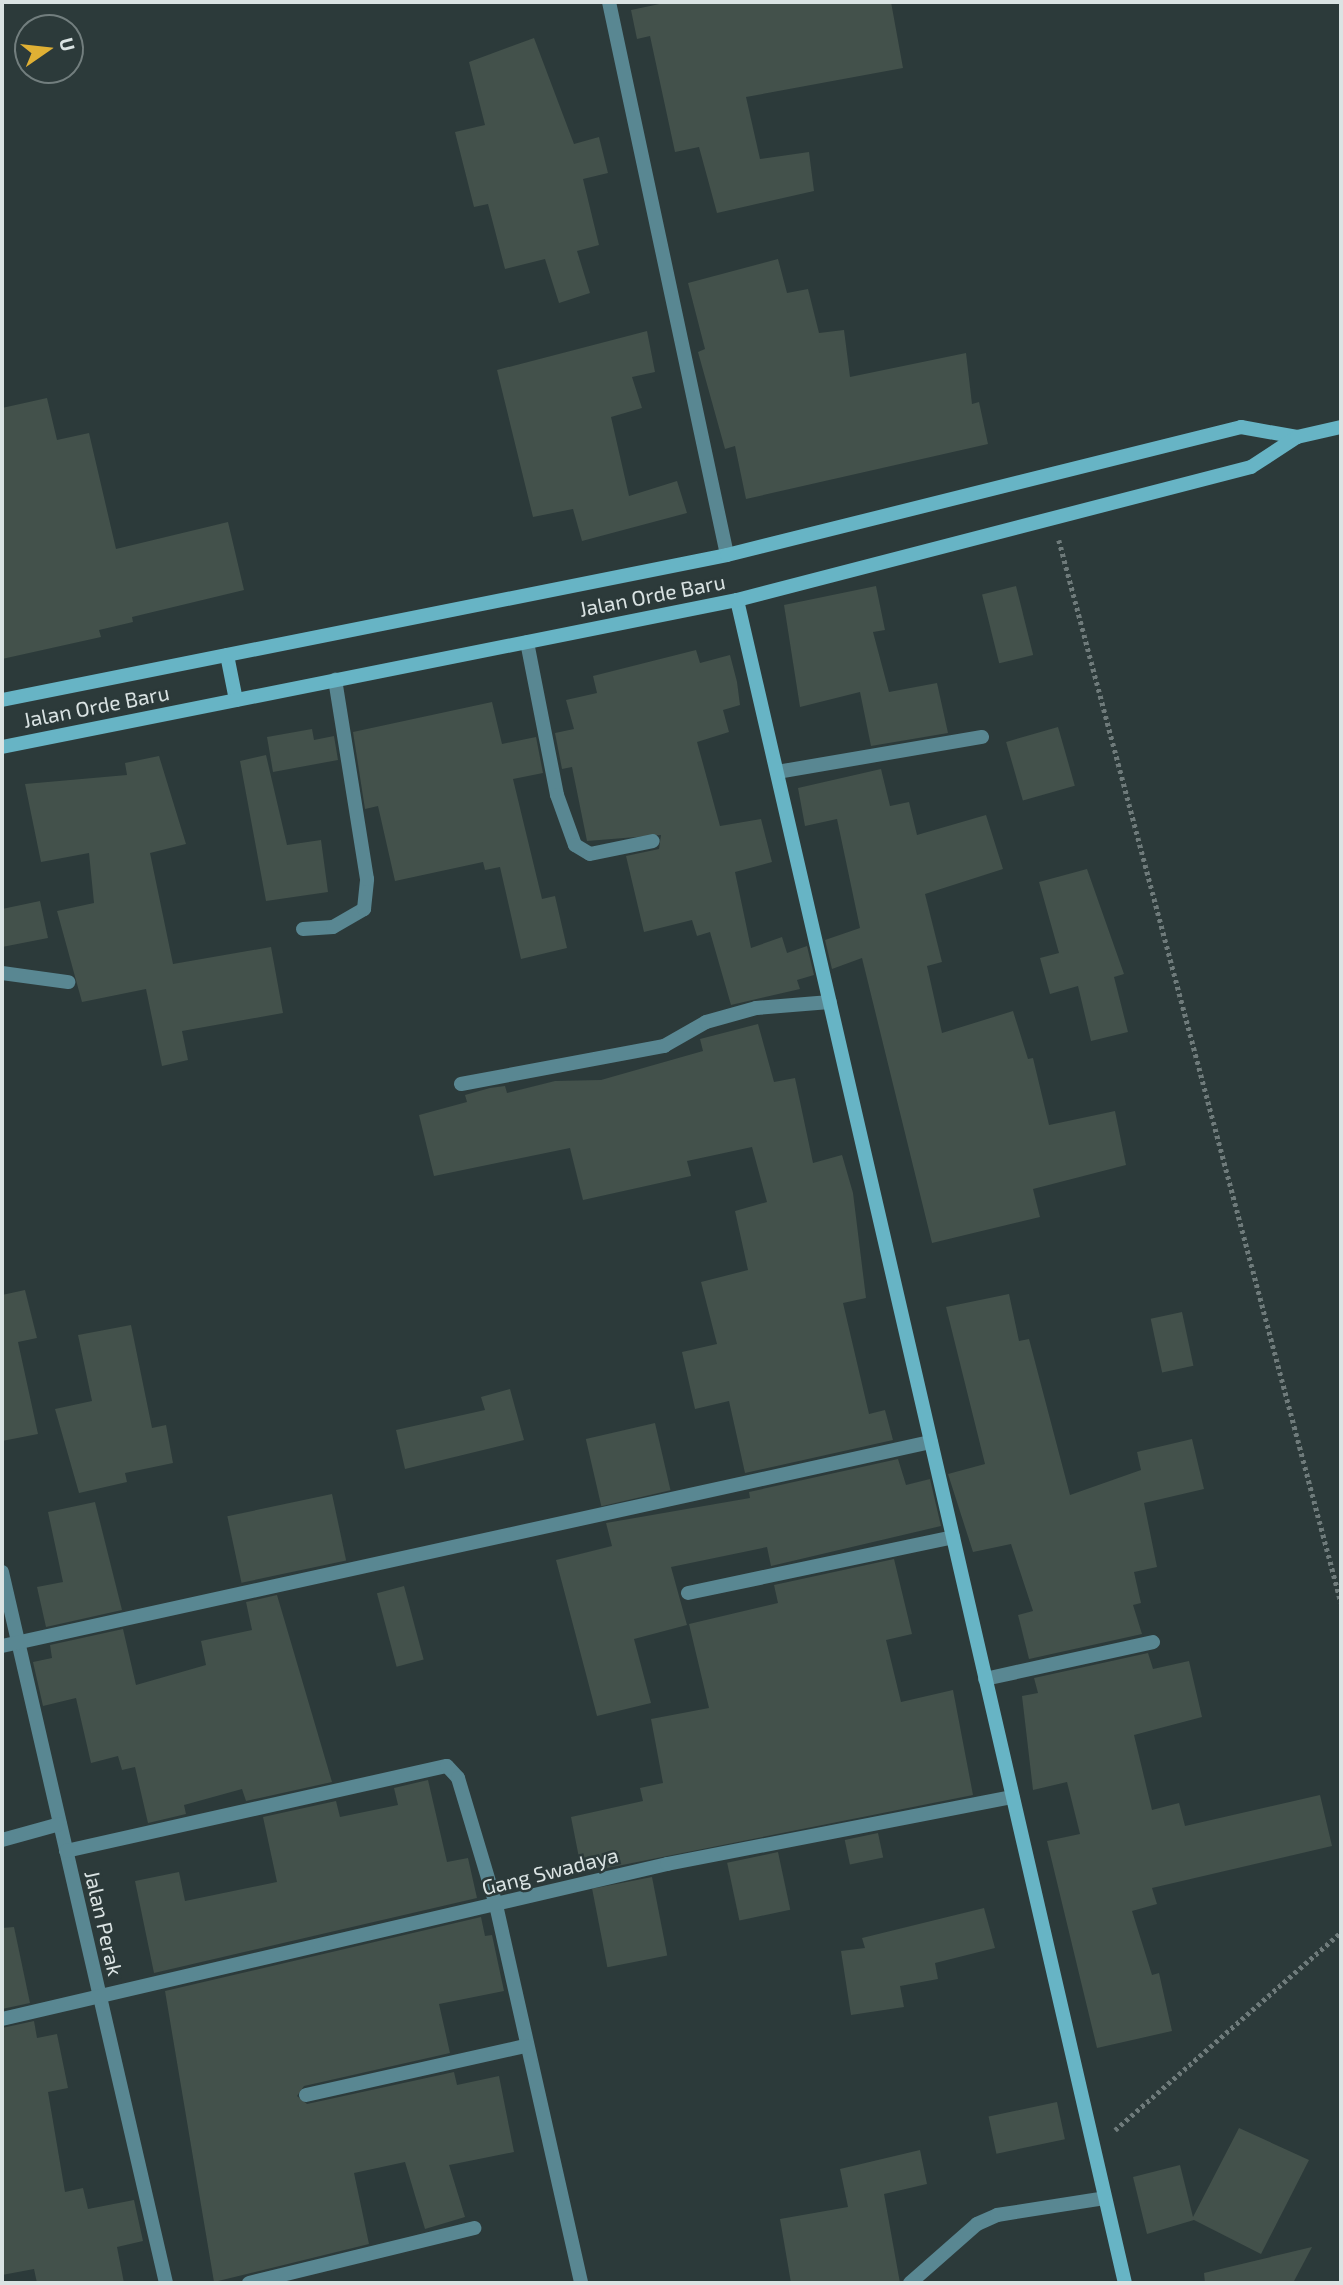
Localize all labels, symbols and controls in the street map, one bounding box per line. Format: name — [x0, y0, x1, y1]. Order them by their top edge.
north arrow — [14, 14, 84, 84]
text: U — [55, 35, 81, 53]
street label: Jalan Orde Baru — [577, 568, 727, 622]
street label: Jalan Orde Baru — [21, 679, 171, 733]
street label: Gang Swadaya — [479, 1842, 621, 1900]
street label: Jalan Perak — [80, 1868, 128, 1978]

